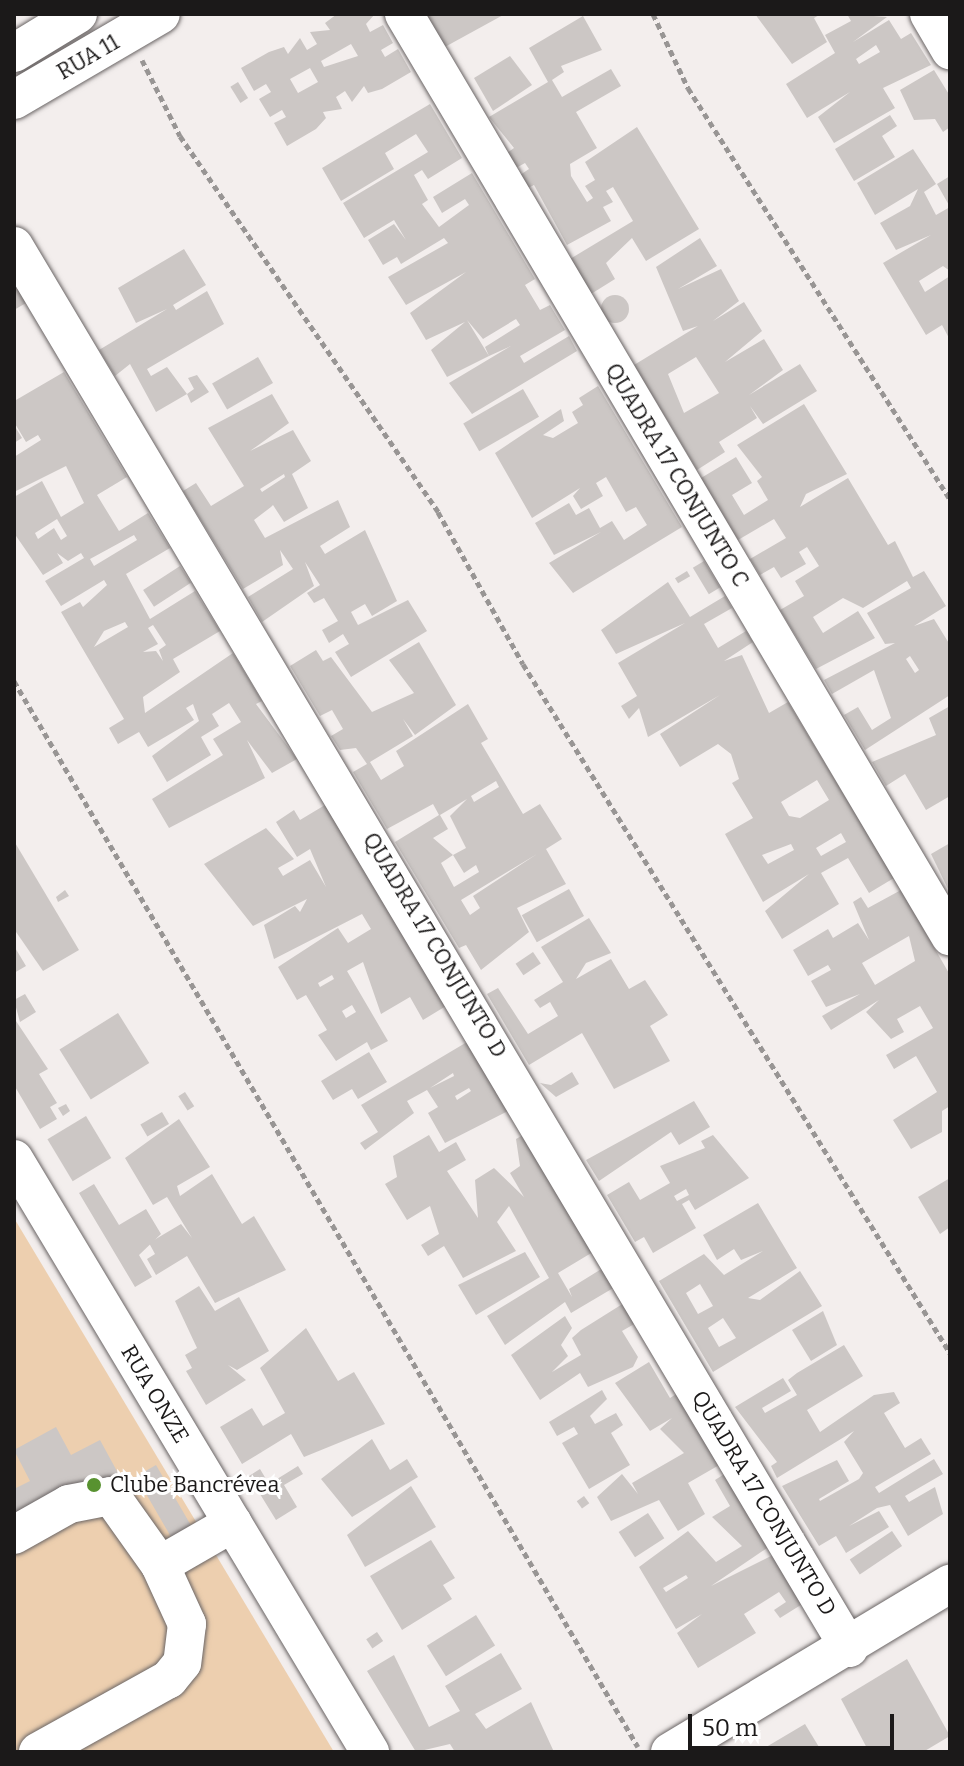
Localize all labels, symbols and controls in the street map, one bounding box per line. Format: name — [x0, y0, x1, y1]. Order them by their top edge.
street label: RUA 11 — [52, 29, 124, 85]
street label: QUADRA 17 CONJUNTO C — [600, 358, 754, 592]
street label: QUADRA 17 CONJUNTO D — [357, 828, 513, 1062]
street label: RUA ONZE — [115, 1340, 195, 1448]
street label: QUADRA 17 CONJUNTO D — [686, 1386, 842, 1620]
place label: Clube Bancrévea — [110, 1472, 279, 1498]
marker: Clube Bancrévea — [85, 1476, 103, 1494]
scale bar — [692, 1698, 898, 1748]
text: 50 m — [702, 1714, 758, 1742]

